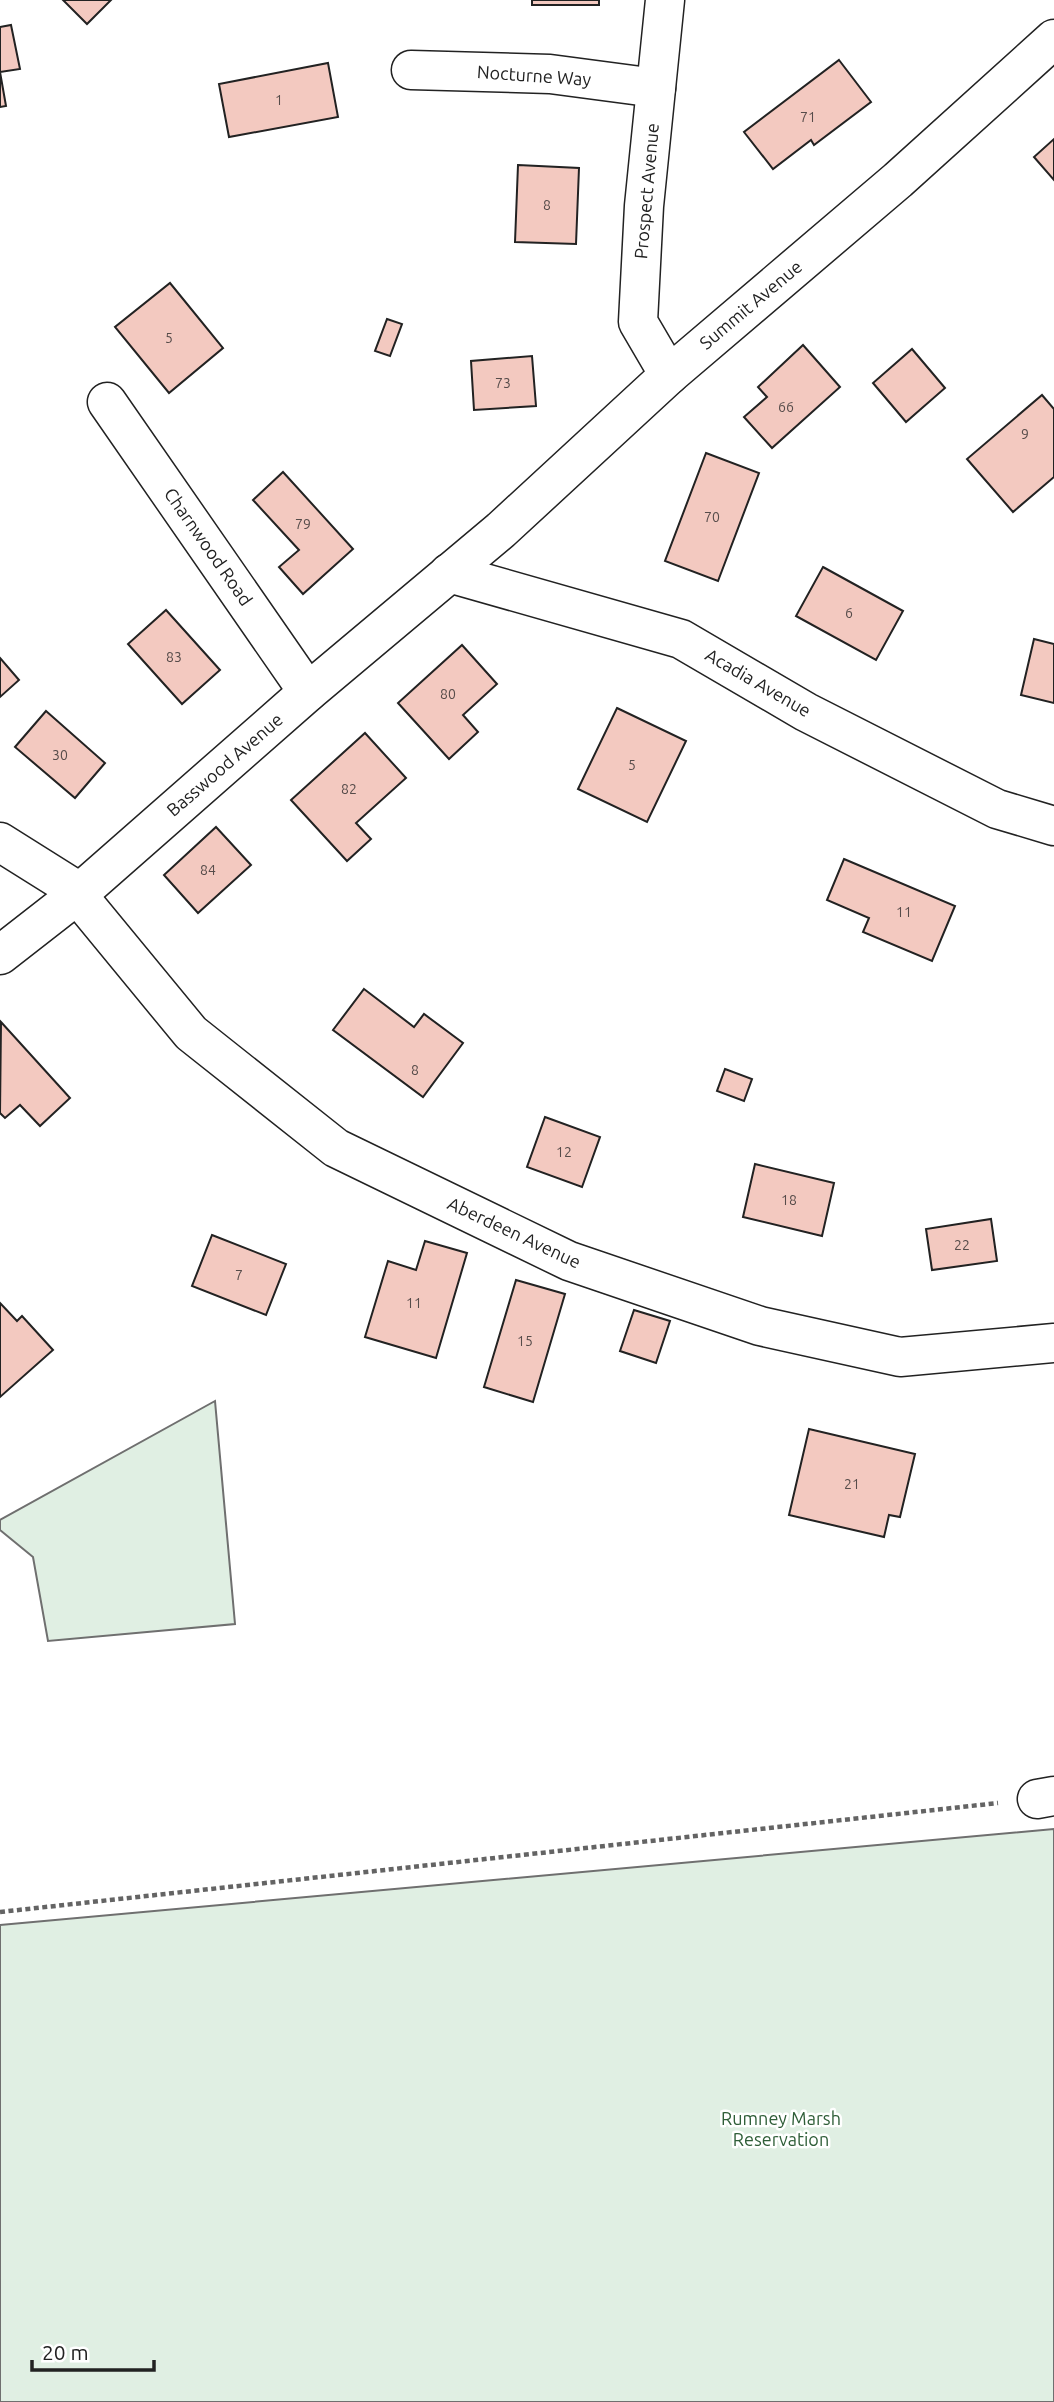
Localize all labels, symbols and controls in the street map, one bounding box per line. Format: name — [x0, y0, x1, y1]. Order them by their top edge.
street label: Nocturne Way — [476, 61, 592, 89]
house number: 1 — [275, 92, 283, 108]
house number: 71 — [800, 109, 816, 125]
street label: Prospect Avenue — [630, 122, 662, 260]
house number: 8 — [543, 197, 551, 213]
street label: Summit Avenue — [695, 256, 805, 353]
house number: 5 — [165, 330, 173, 346]
house number: 73 — [495, 375, 511, 391]
house number: 66 — [778, 399, 794, 415]
house number: 9 — [1021, 426, 1029, 442]
street label: Charnwood Road — [161, 484, 257, 609]
house number: 70 — [704, 509, 720, 525]
house number: 79 — [295, 516, 311, 532]
house number: 6 — [845, 605, 853, 621]
street label: Acadia Avenue — [702, 644, 815, 720]
house number: 83 — [166, 649, 182, 665]
house number: 80 — [440, 686, 456, 702]
street label: Basswood Avenue — [162, 709, 286, 820]
house number: 30 — [52, 747, 68, 763]
house number: 5 — [628, 757, 636, 773]
house number: 82 — [341, 781, 357, 797]
house number: 84 — [200, 862, 216, 878]
house number: 11 — [896, 904, 912, 920]
house number: 8 — [411, 1062, 419, 1078]
house number: 12 — [556, 1144, 572, 1160]
house number: 18 — [781, 1192, 797, 1208]
street label: Aberdeen Avenue — [445, 1193, 584, 1272]
house number: 22 — [954, 1237, 970, 1253]
house number: 7 — [235, 1267, 243, 1283]
house number: 11 — [406, 1295, 422, 1311]
house number: 15 — [517, 1333, 533, 1349]
house number: 21 — [844, 1476, 860, 1492]
park label: Rumney Marsh Reservation — [721, 2108, 841, 2149]
scale bar — [32, 2328, 154, 2372]
text: 20 m — [42, 2340, 89, 2364]

